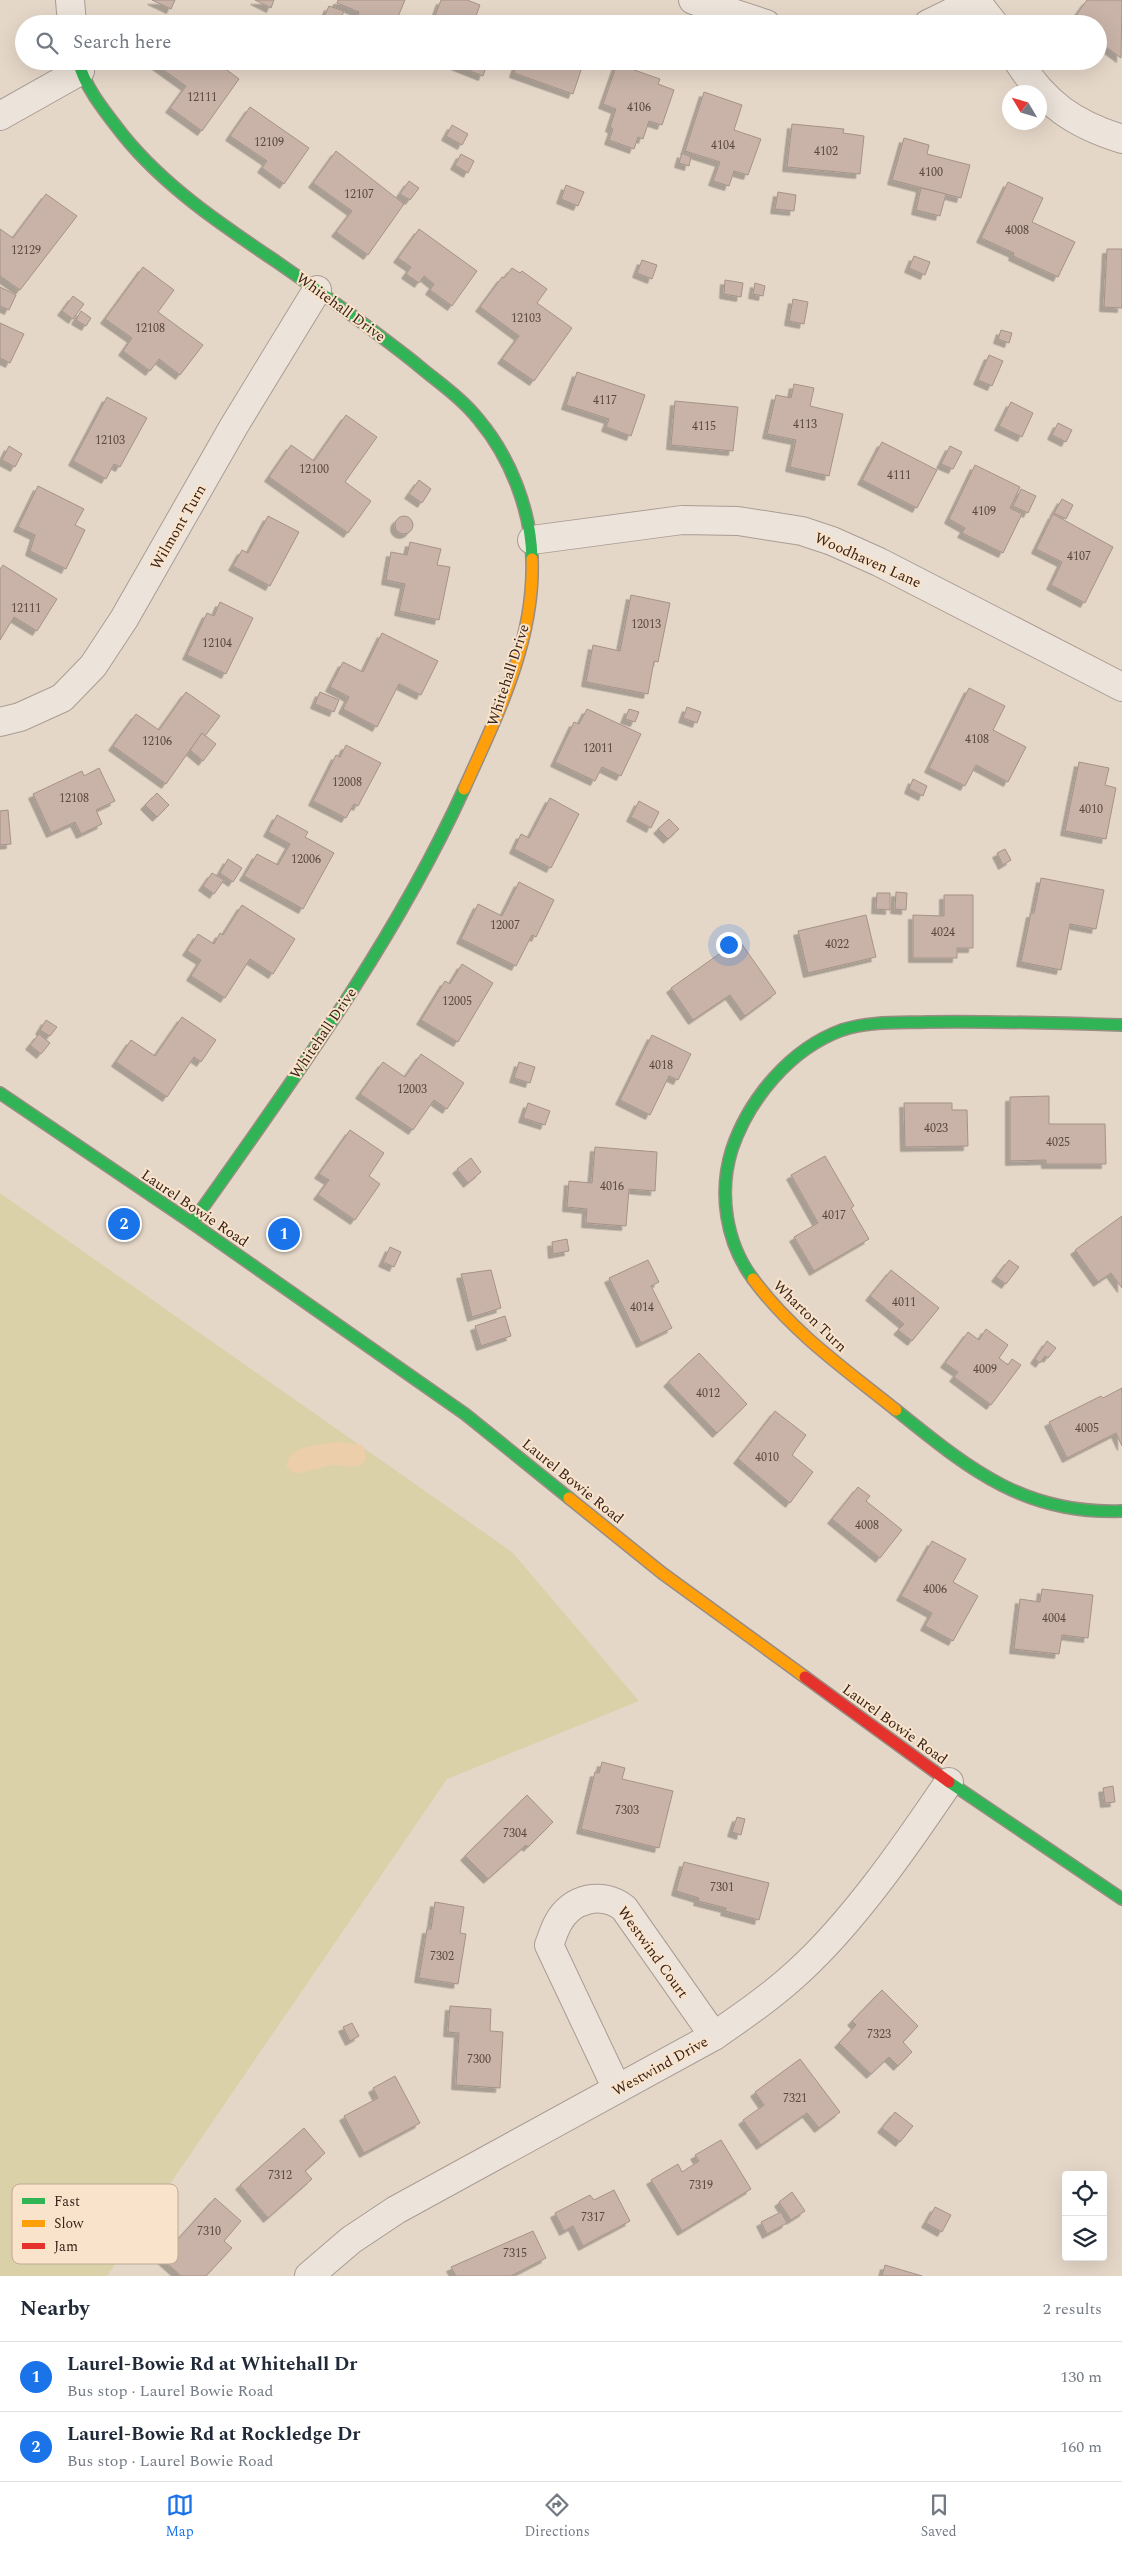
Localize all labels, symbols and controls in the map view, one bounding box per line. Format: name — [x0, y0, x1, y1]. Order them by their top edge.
search box — [15, 15, 1107, 70]
text: Search here — [73, 28, 172, 57]
icon: search — [33, 29, 61, 57]
north arrow — [1002, 85, 1047, 130]
house number: 12111 — [187, 88, 217, 107]
house number: 4106 — [627, 98, 651, 117]
house number: 12109 — [254, 133, 284, 152]
house number: 4104 — [711, 136, 735, 155]
house number: 4102 — [814, 142, 838, 161]
house number: 4100 — [919, 163, 943, 182]
house number: 12107 — [344, 185, 374, 204]
house number: 4008 — [1005, 221, 1029, 240]
house number: 12129 — [11, 241, 41, 260]
street label: Whitehall Drive — [291, 267, 390, 348]
house number: 12103 — [511, 309, 541, 328]
house number: 12108 — [135, 319, 165, 338]
house number: 4117 — [593, 391, 617, 410]
house number: 4113 — [793, 415, 817, 434]
house number: 4115 — [692, 417, 716, 436]
house number: 12103 — [95, 431, 125, 450]
house number: 12100 — [299, 460, 329, 479]
house number: 4111 — [887, 466, 911, 485]
street label: Wilmont Turn — [145, 480, 212, 574]
house number: 4109 — [972, 502, 996, 521]
street label: Woodhaven Lane — [811, 527, 925, 594]
house number: 4107 — [1067, 547, 1091, 566]
house number: 12111 — [11, 599, 41, 618]
house number: 12013 — [631, 615, 661, 634]
street label: Whitehall Drive — [481, 621, 536, 729]
house number: 12104 — [202, 634, 232, 653]
house number: 4108 — [965, 730, 989, 749]
house number: 12106 — [142, 732, 172, 751]
house number: 12011 — [583, 739, 613, 758]
house number: 12008 — [332, 773, 362, 792]
house number: 12108 — [59, 789, 89, 808]
house number: 4010 — [1079, 800, 1103, 819]
house number: 12006 — [291, 850, 321, 869]
house number: 12007 — [490, 916, 520, 935]
house number: 4024 — [931, 923, 955, 942]
your location — [716, 932, 742, 958]
house number: 4022 — [825, 935, 849, 954]
street label: Whitehall Drive — [284, 983, 363, 1084]
house number: 12005 — [442, 992, 472, 1011]
house number: 4018 — [649, 1056, 673, 1075]
house number: 12003 — [397, 1080, 427, 1099]
house number: 4023 — [924, 1119, 948, 1138]
house number: 4025 — [1046, 1133, 1070, 1152]
street label: Laurel Bowie Road — [136, 1164, 253, 1253]
house number: 4016 — [600, 1177, 624, 1196]
pin: 2 — [108, 1205, 140, 1243]
house number: 4017 — [822, 1206, 846, 1225]
pin: 1 — [268, 1215, 300, 1253]
street label: Wharton Turn — [767, 1275, 852, 1358]
house number: 4011 — [892, 1293, 916, 1312]
house number: 4014 — [630, 1298, 654, 1317]
house number: 4009 — [973, 1360, 997, 1379]
house number: 4012 — [696, 1384, 720, 1403]
house number: 4005 — [1075, 1419, 1099, 1438]
street label: Laurel Bowie Road — [517, 1433, 629, 1530]
house number: 4010 — [755, 1448, 779, 1467]
house number: 4008 — [855, 1516, 879, 1535]
house number: 4006 — [923, 1580, 947, 1599]
house number: 4004 — [1042, 1609, 1066, 1628]
street label: Laurel Bowie Road — [837, 1678, 952, 1771]
house number: 7303 — [615, 1801, 639, 1820]
house number: 7304 — [503, 1824, 527, 1843]
house number: 7301 — [710, 1878, 734, 1897]
street label: Westwind Court — [611, 1902, 694, 2003]
house number: 7302 — [430, 1947, 454, 1966]
house number: 7323 — [867, 2025, 891, 2044]
street label: Westwind Drive — [608, 2030, 713, 2102]
house number: 7300 — [467, 2050, 491, 2069]
house number: 7321 — [783, 2089, 807, 2108]
house number: 7312 — [268, 2166, 292, 2185]
map controls — [1062, 2171, 1107, 2261]
button: locate — [1062, 2171, 1107, 2216]
house number: 7319 — [689, 2176, 713, 2195]
legend — [12, 2184, 178, 2264]
text: Fast — [54, 2191, 80, 2212]
house number: 7317 — [581, 2208, 605, 2227]
text: Slow — [54, 2213, 84, 2234]
button: layers — [1062, 2216, 1107, 2261]
house number: 7310 — [197, 2222, 221, 2241]
text: Jam — [54, 2236, 78, 2257]
house number: 7315 — [503, 2244, 527, 2263]
text: Nearby — [20, 2293, 90, 2325]
text: 2 results — [1043, 2297, 1102, 2321]
text: Laurel-Bowie Rd at Whitehall Dr — [67, 2350, 357, 2379]
text: 1 — [32, 2365, 40, 2389]
text: 130 m — [1060, 2365, 1102, 2389]
text: Bus stop · Laurel Bowie Road — [67, 2379, 273, 2403]
text: Laurel-Bowie Rd at Rockledge Dr — [67, 2420, 360, 2449]
text: 2 — [32, 2435, 40, 2459]
text: 160 m — [1060, 2435, 1102, 2459]
text: Bus stop · Laurel Bowie Road — [67, 2449, 273, 2473]
tab: Map — [165, 2491, 194, 2542]
tab: Directions — [524, 2491, 590, 2542]
tab: Saved — [921, 2491, 957, 2542]

